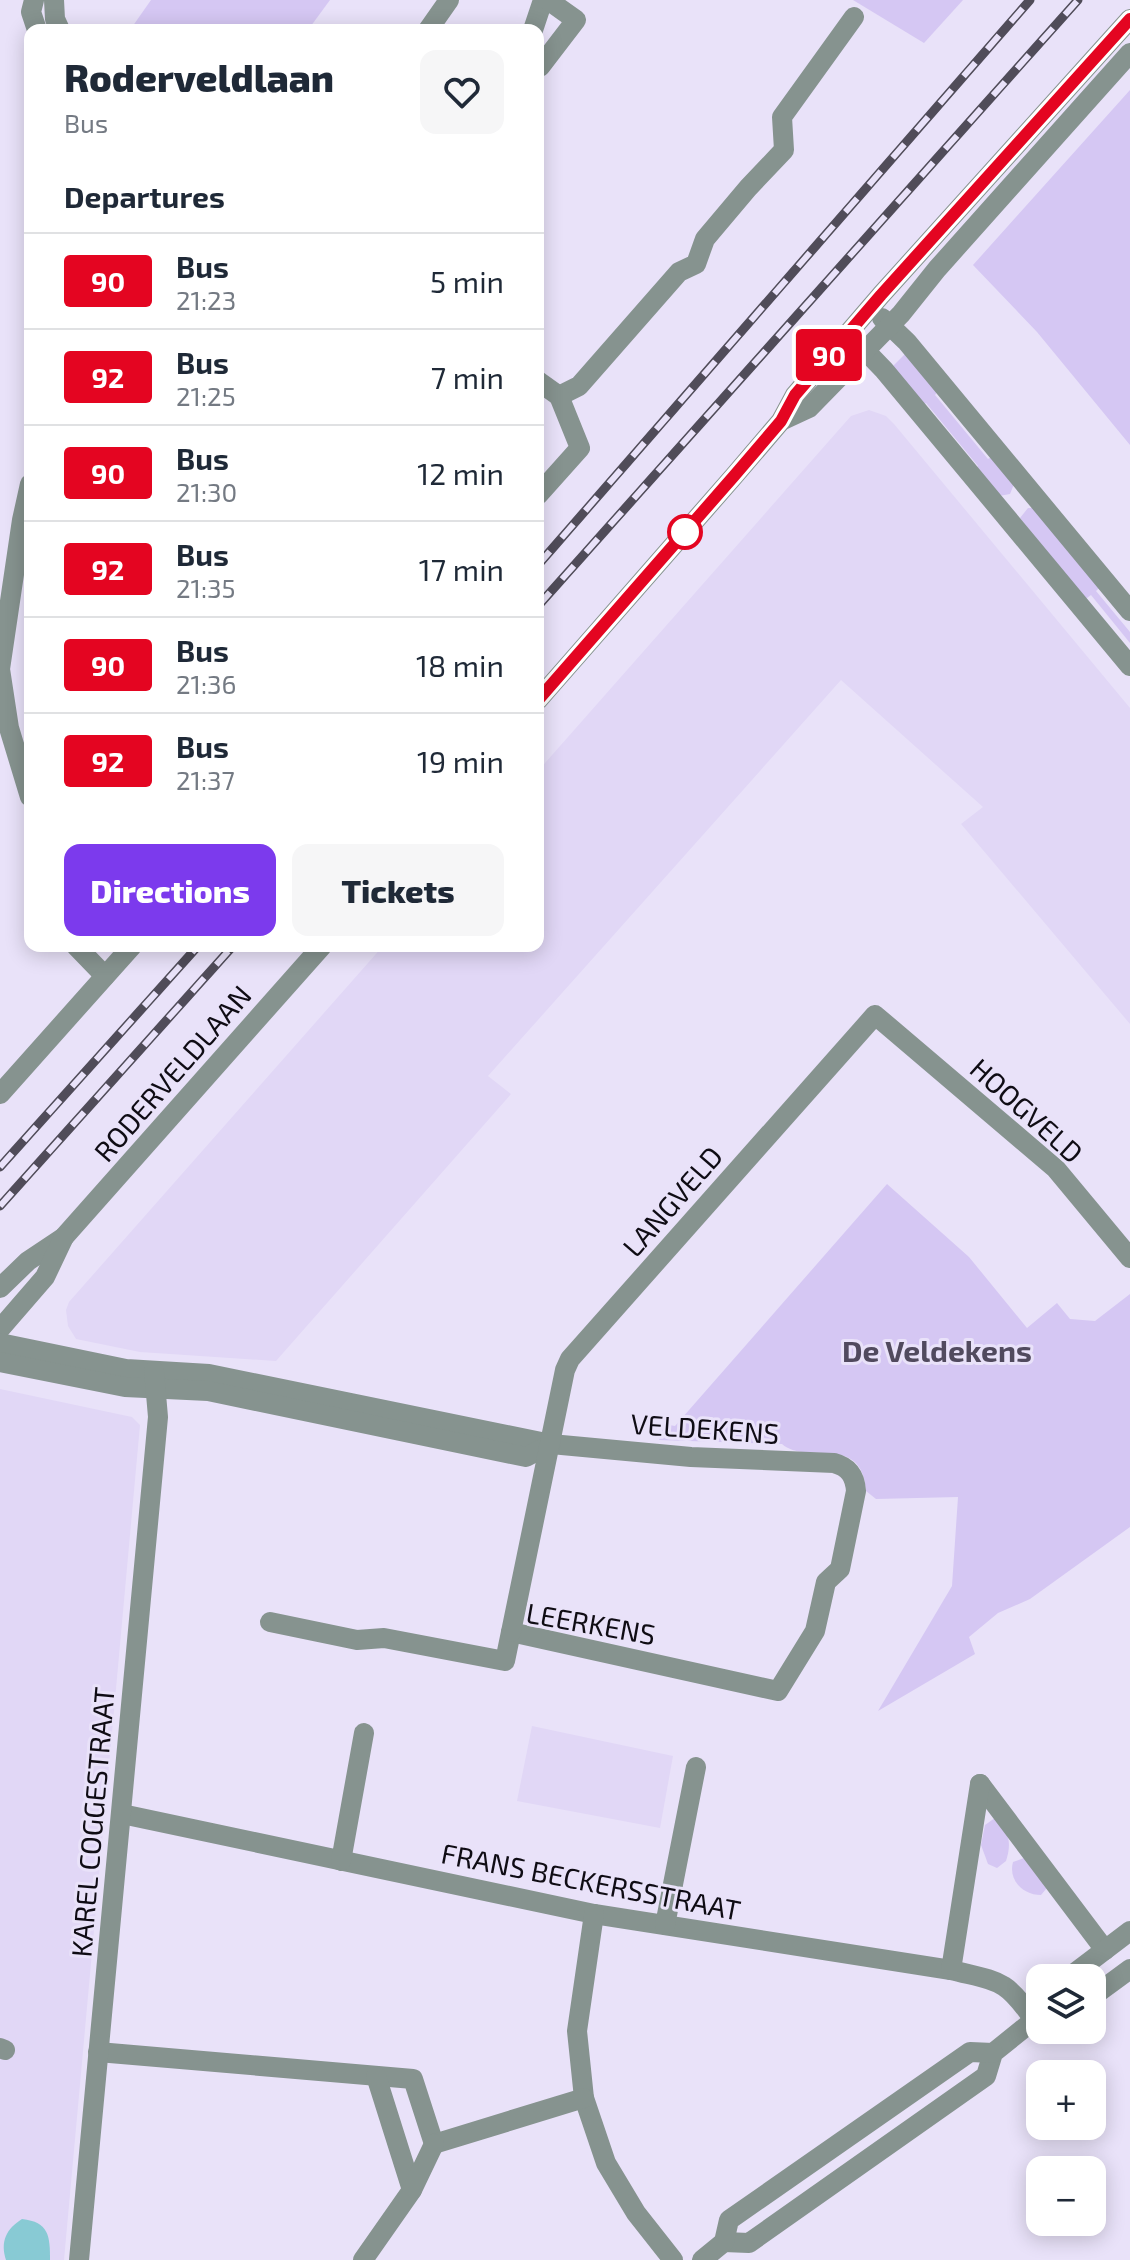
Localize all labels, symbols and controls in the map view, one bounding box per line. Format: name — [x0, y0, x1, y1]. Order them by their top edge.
button: heart — [420, 50, 504, 134]
text: Roderveldlaan — [64, 54, 334, 100]
text: Bus — [64, 107, 108, 138]
text: Departures — [64, 178, 225, 214]
text: Bus — [176, 248, 229, 284]
text: 5 min — [430, 263, 504, 299]
text: 90 — [91, 264, 125, 298]
text: 21:23 — [176, 284, 236, 315]
line badge: 90 — [793, 329, 865, 381]
text: 90 — [812, 338, 846, 372]
text: Bus — [176, 344, 229, 380]
text: 7 min — [431, 359, 504, 395]
text: 92 — [92, 360, 124, 394]
text: 21:25 — [176, 380, 236, 411]
text: Bus — [176, 440, 229, 476]
text: 12 min — [417, 455, 504, 491]
text: 90 — [91, 456, 125, 490]
text: 21:30 — [176, 476, 237, 507]
unlabelled marker — [668, 515, 702, 549]
text: Bus — [176, 536, 229, 572]
text: 17 min — [419, 551, 504, 587]
text: 92 — [92, 552, 124, 586]
text: 21:35 — [176, 572, 236, 603]
text: Bus — [176, 632, 229, 668]
text: 18 min — [416, 647, 504, 683]
text: 90 — [91, 648, 125, 682]
text: 21:36 — [176, 668, 236, 699]
text: Bus — [176, 728, 229, 764]
text: 19 min — [417, 743, 504, 779]
text: 92 — [92, 744, 124, 778]
text: 21:37 — [176, 764, 235, 795]
button: Directions — [64, 844, 276, 936]
button: Tickets — [292, 844, 504, 936]
street label: RODERVELDLAAN — [86, 978, 258, 1168]
street label: HOOGVELD — [964, 1051, 1090, 1169]
street label: LANGVELD — [615, 1139, 729, 1263]
district label: De Veldekens — [842, 1332, 1032, 1368]
street label: VELDEKENS — [630, 1406, 780, 1450]
street label: LEERKENS — [524, 1595, 658, 1651]
street label: KAREL COGGESTRAAT — [63, 1686, 121, 1958]
street label: FRANS BECKERSSTRAAT — [438, 1835, 744, 1927]
map controls — [1026, 1964, 1106, 2236]
button: layers — [1026, 1964, 1106, 2044]
button: + — [1026, 2060, 1106, 2140]
button: − — [1026, 2156, 1106, 2236]

